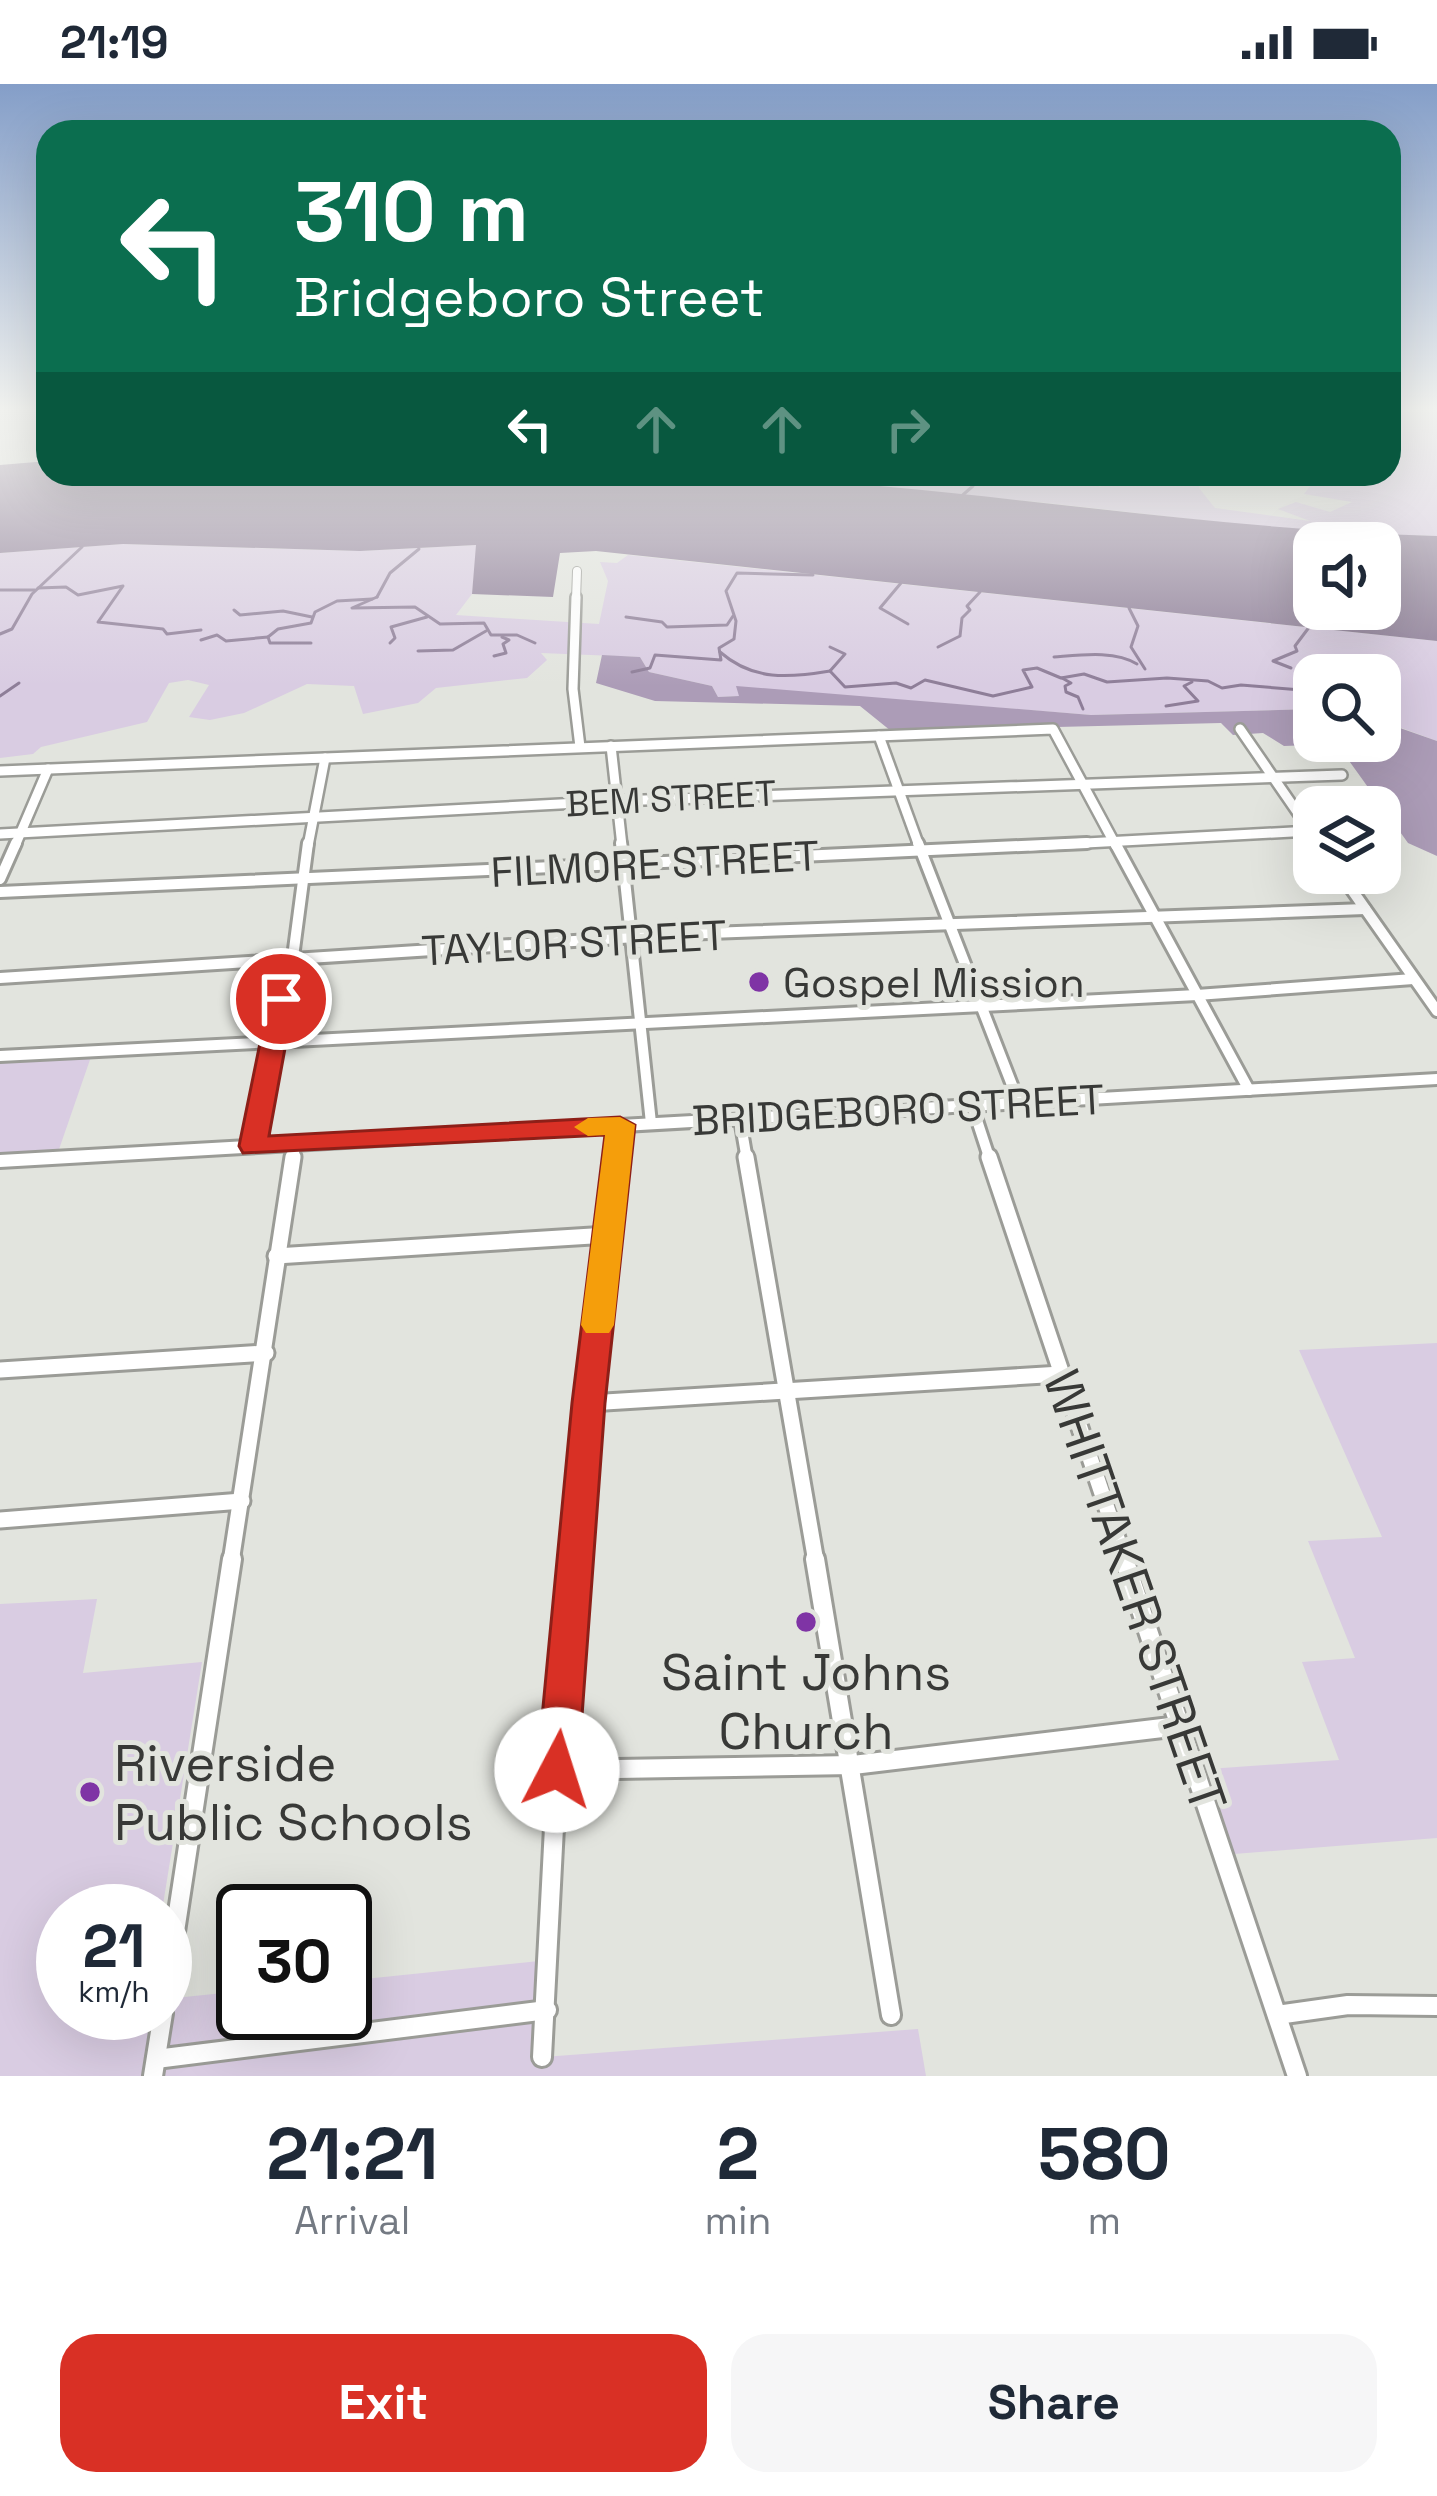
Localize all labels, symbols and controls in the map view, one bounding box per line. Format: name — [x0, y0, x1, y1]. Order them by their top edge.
text: 21:19 — [60, 14, 169, 71]
text: 310 m — [294, 158, 529, 266]
icon: left — [96, 168, 252, 324]
text: Bridgeboro Street — [294, 263, 765, 332]
icon: left — [497, 396, 563, 462]
icon: ahead — [623, 396, 689, 462]
icon: ahead — [749, 396, 815, 462]
icon: right — [875, 396, 941, 462]
map controls — [1293, 522, 1401, 894]
button: sound — [1293, 522, 1401, 630]
button: search — [1293, 654, 1401, 762]
street label: BEM STREET — [564, 771, 778, 827]
button: layers — [1293, 786, 1401, 894]
street label: FILMORE STREET — [489, 829, 821, 899]
street label: TAYLOR STREET — [420, 909, 728, 977]
pin — [230, 948, 332, 1050]
place label: Gospel Mission — [783, 956, 1085, 1009]
icon: arrive — [248, 966, 314, 1032]
marker: Gospel Mission — [746, 969, 772, 995]
street label: BRIDGEBORO STREET — [691, 1073, 1105, 1147]
street label: WHITTAKER STREET — [1029, 1361, 1241, 1821]
marker: Saint Johns Church — [793, 1609, 819, 1635]
place label: Saint Johns Church — [661, 1640, 951, 1764]
position arrow — [494, 1707, 620, 1833]
place label: Riverside Public Schools — [114, 1731, 473, 1855]
marker: Riverside Public Schools — [77, 1779, 103, 1805]
speed limit sign: 30 — [216, 1884, 372, 2040]
text: 21 — [83, 1908, 145, 1985]
text: km/h — [78, 1972, 150, 2011]
text: 21:21 — [266, 2108, 438, 2200]
text: 2 — [717, 2108, 759, 2200]
text: 580 — [1038, 2108, 1171, 2200]
text: Arrival — [294, 2196, 410, 2245]
text: min — [705, 2196, 772, 2245]
text: m — [1087, 2196, 1121, 2245]
button: Exit — [60, 2334, 707, 2472]
button: Share — [731, 2334, 1377, 2472]

